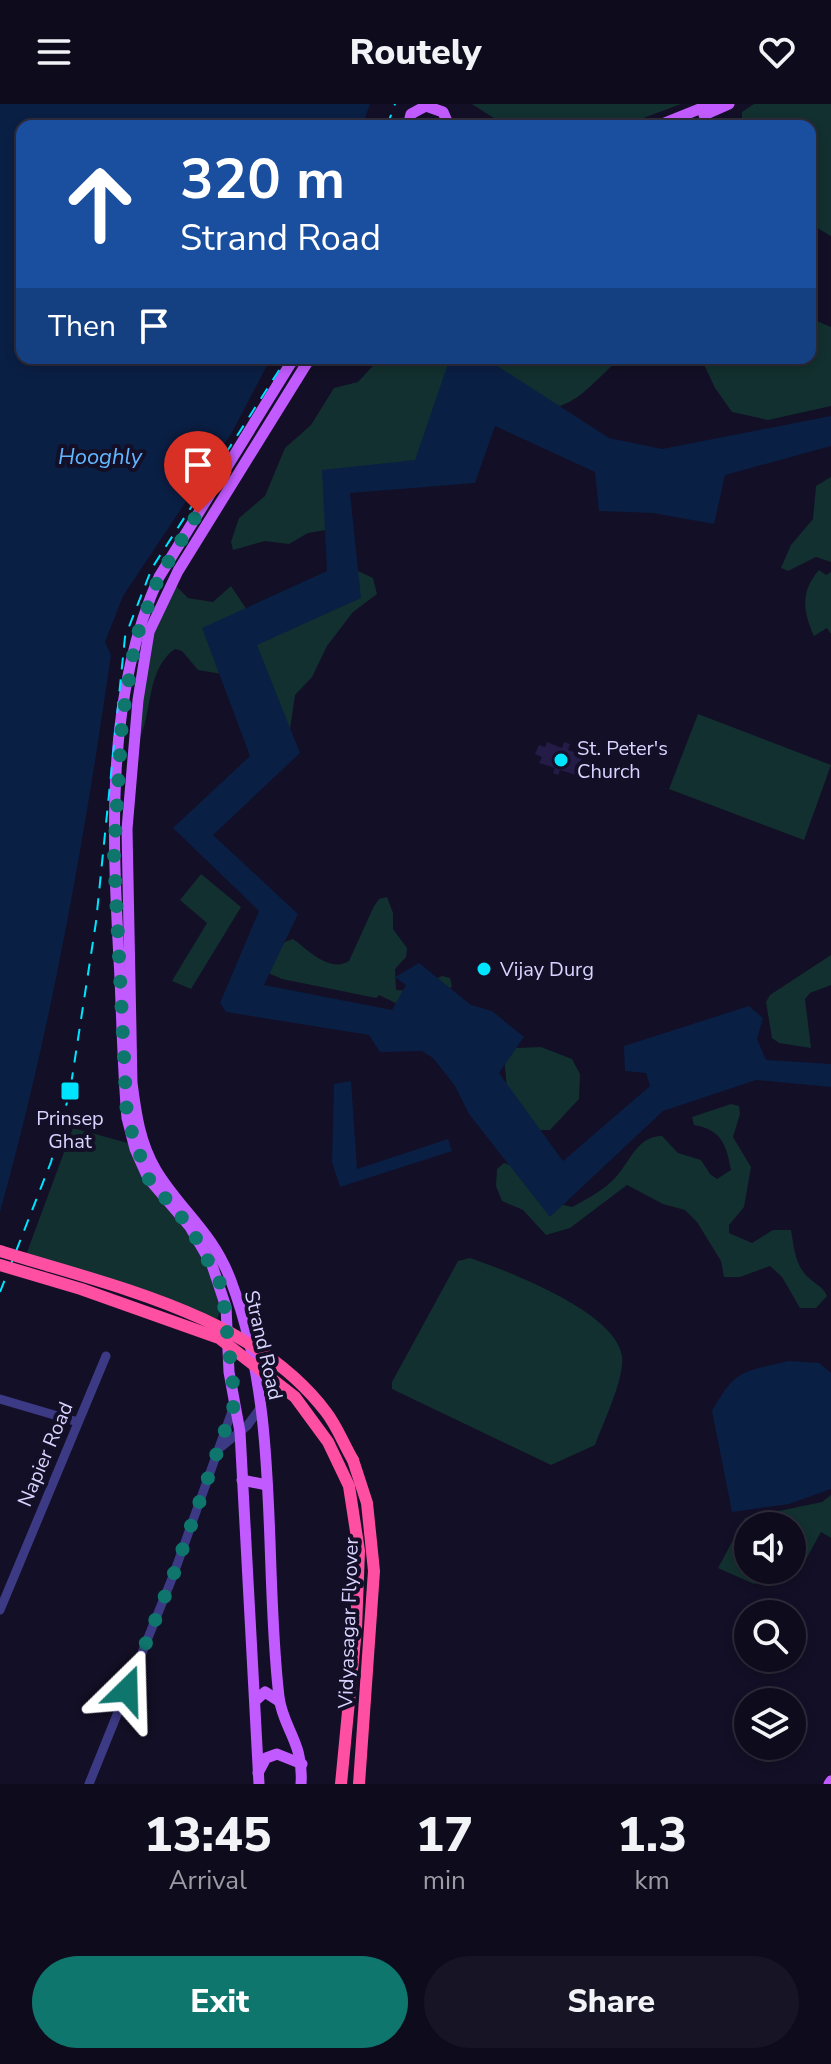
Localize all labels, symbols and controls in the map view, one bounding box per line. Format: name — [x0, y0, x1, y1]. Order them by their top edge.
text: Routely — [350, 28, 481, 77]
icon: menu — [32, 30, 76, 74]
icon: heart — [755, 30, 799, 74]
text: 320 m — [180, 141, 345, 218]
icon: ahead — [48, 152, 152, 256]
text: Strand Road — [180, 214, 381, 263]
icon: arrive — [132, 304, 176, 348]
text: Then — [48, 306, 116, 347]
pin — [164, 431, 232, 513]
water label: Hooghly — [58, 442, 143, 472]
icon: arrive — [176, 443, 220, 487]
place label: St. Peter's Church — [577, 735, 668, 785]
marker: St. Peter's Church — [552, 751, 570, 769]
place label: Vijay Durg — [499, 956, 594, 983]
marker: Vijay Durg — [475, 960, 493, 978]
marker: Prinsep Ghat — [59, 1080, 81, 1102]
place label: Prinsep Ghat — [36, 1105, 104, 1155]
street label: Strand Road — [238, 1288, 289, 1403]
street label: Napier Road — [11, 1398, 80, 1511]
map controls — [734, 1512, 806, 1760]
button: sound — [734, 1512, 806, 1584]
street label: Vidyasagar Flyover — [332, 1537, 365, 1710]
button: search — [734, 1600, 806, 1672]
position arrow — [85, 1648, 169, 1732]
button: layers — [734, 1688, 806, 1760]
text: 13:45 — [144, 1802, 272, 1868]
text: 17 — [415, 1802, 473, 1868]
text: 1.3 — [617, 1802, 687, 1868]
text: Arrival — [169, 1863, 247, 1898]
text: min — [423, 1863, 466, 1898]
text: km — [634, 1863, 670, 1898]
button: Exit — [32, 1956, 408, 2048]
button: Share — [424, 1956, 799, 2048]

